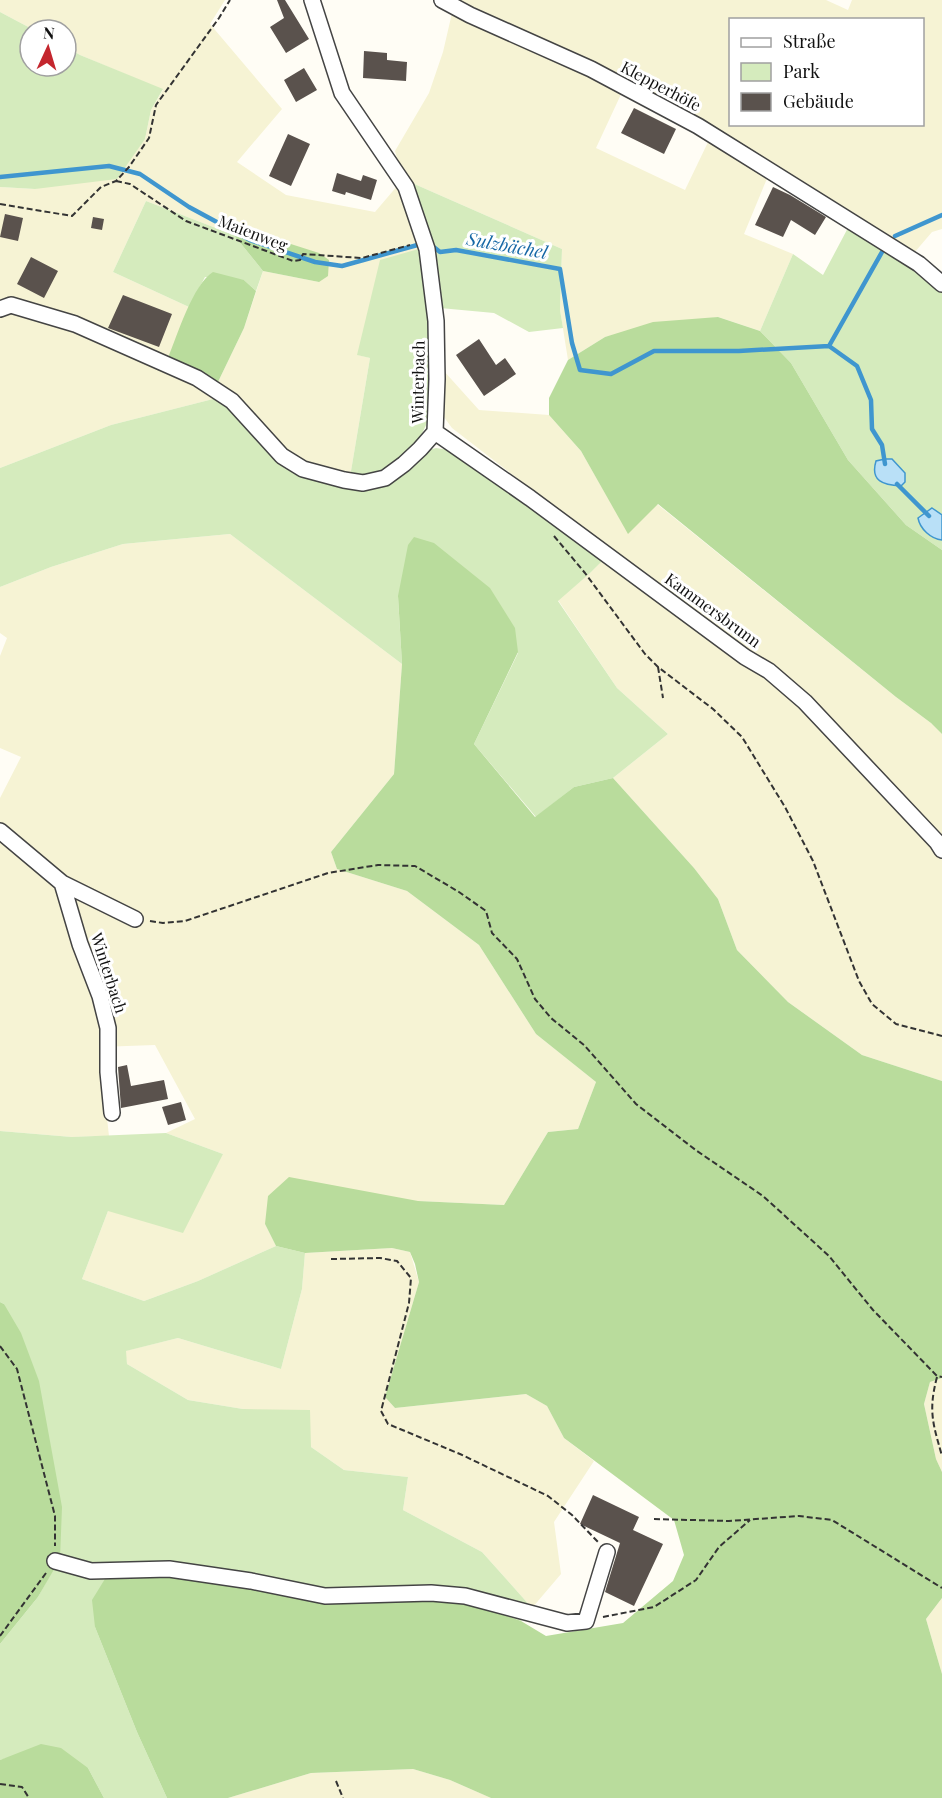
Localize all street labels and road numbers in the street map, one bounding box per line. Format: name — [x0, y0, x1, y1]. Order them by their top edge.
street label: Klepperhöfe — [618, 56, 705, 115]
street label: Maienweg — [215, 210, 291, 256]
street label: Winterbach — [406, 340, 429, 425]
street label: Kammersbrunn — [661, 568, 766, 652]
street label: Winterbach — [86, 929, 132, 1016]

